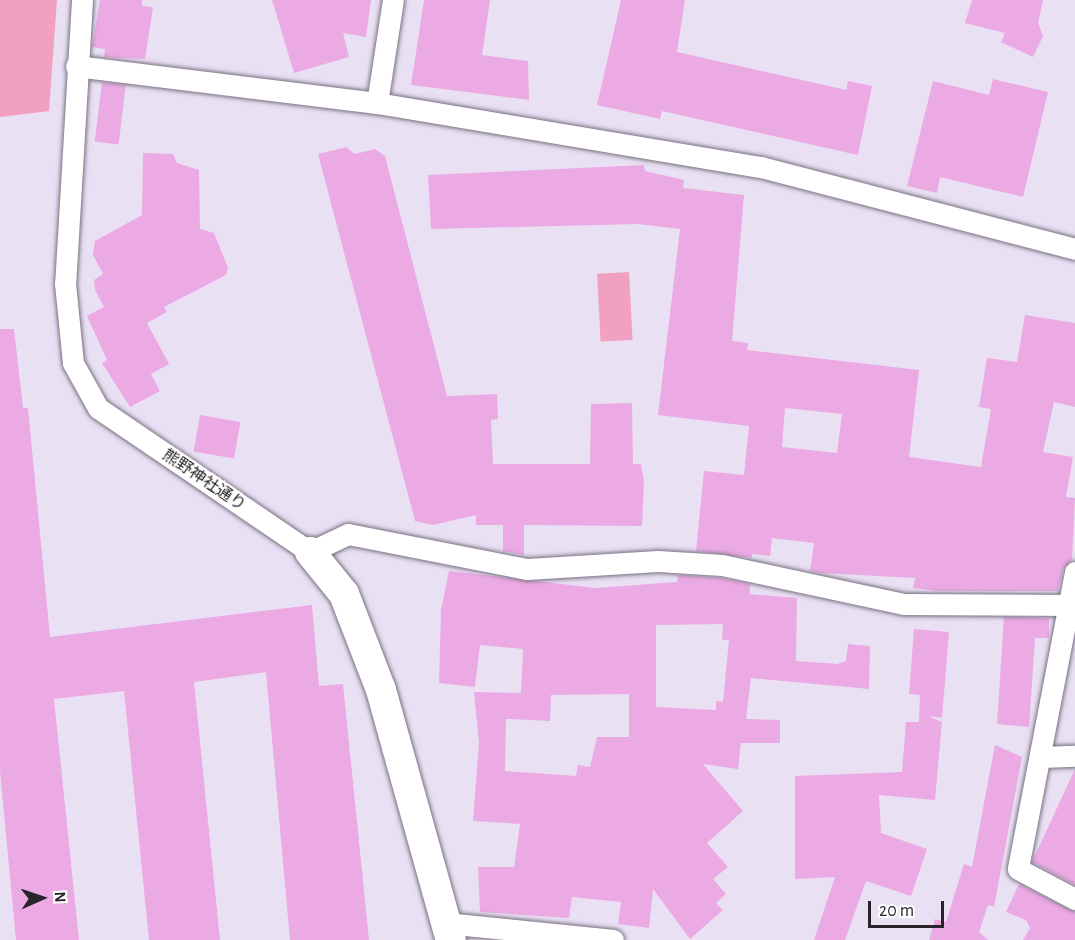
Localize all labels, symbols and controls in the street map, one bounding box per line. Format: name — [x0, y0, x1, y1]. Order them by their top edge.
street label: 熊野神社通り — [159, 445, 249, 515]
north arrow — [12, 868, 72, 928]
scale bar — [871, 889, 948, 927]
text: N — [52, 891, 68, 903]
text: 20 m — [879, 902, 914, 920]

